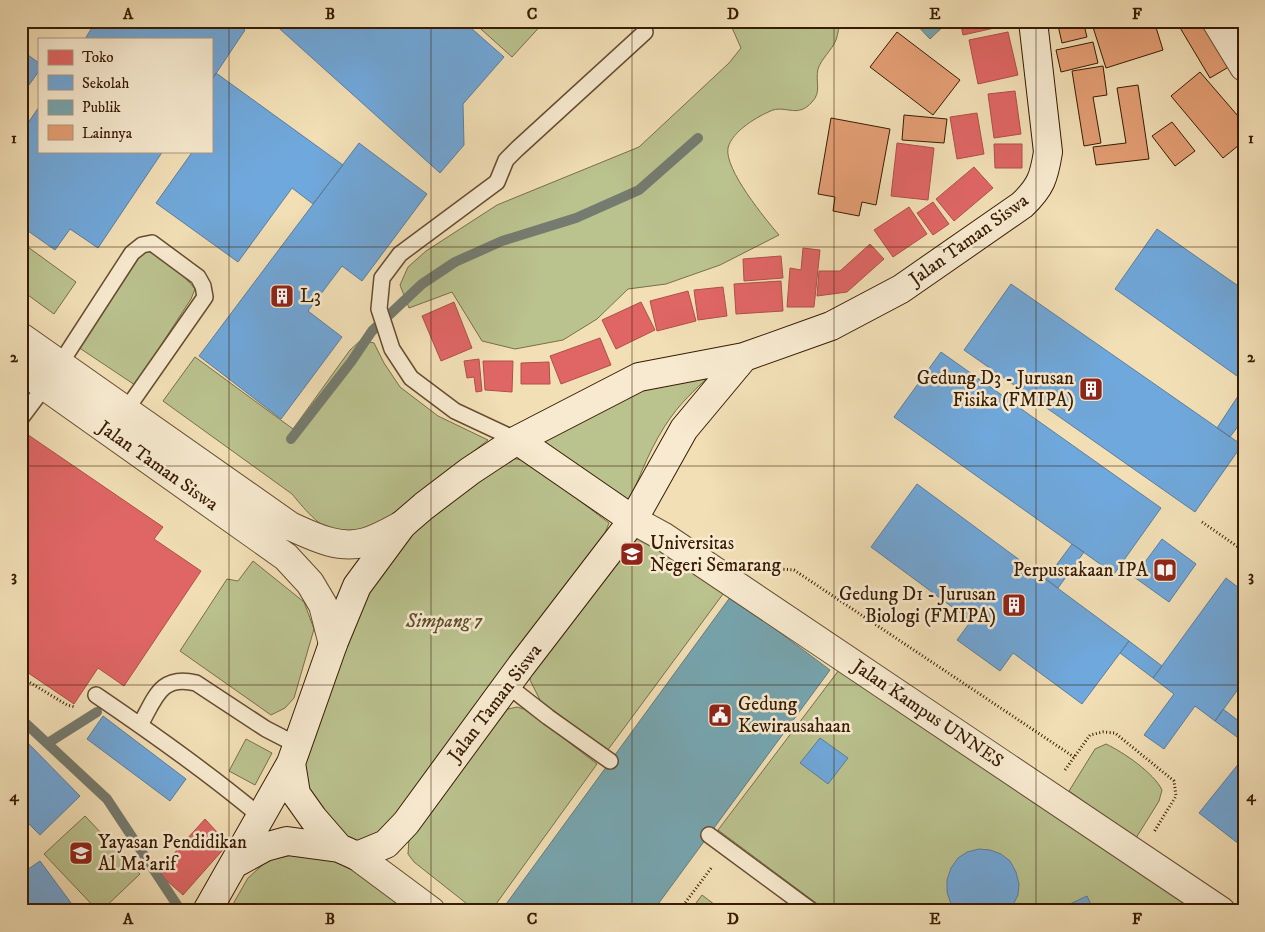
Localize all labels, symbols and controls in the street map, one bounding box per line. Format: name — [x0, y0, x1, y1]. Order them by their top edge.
text: A — [122, 4, 134, 24]
text: B — [325, 4, 335, 24]
text: C — [527, 4, 537, 24]
text: D — [727, 4, 739, 24]
text: E — [929, 4, 941, 24]
text: F — [1132, 4, 1142, 24]
legend — [38, 38, 212, 152]
text: Toko — [82, 48, 114, 67]
text: Sekolah — [82, 74, 129, 93]
text: Publik — [82, 98, 121, 117]
text: Lainnya — [82, 124, 133, 143]
text: 1 — [11, 128, 17, 148]
text: 1 — [1248, 128, 1254, 148]
street label: Jalan Taman Siswa — [903, 189, 1033, 292]
building icon: L3 — [269, 283, 295, 309]
place label: L3 — [300, 285, 321, 308]
text: 2 — [10, 347, 19, 367]
text: 2 — [1247, 347, 1256, 367]
place label: Gedung D3 - Jurusan Fisika (FMIPA) — [917, 367, 1074, 412]
building icon: Gedung D3 - Jurusan Fisika (FMIPA) — [1078, 376, 1104, 402]
street label: Jalan Taman Siswa — [92, 415, 223, 516]
place label: Universitas Negeri Semarang — [650, 532, 782, 577]
school or university icon: Universitas Negeri Semarang — [619, 541, 645, 567]
library icon: Perpustakaan IPA — [1152, 557, 1178, 583]
place label: Perpustakaan IPA — [1013, 559, 1149, 582]
text: 3 — [11, 566, 17, 586]
text: 3 — [1248, 566, 1254, 586]
place label: Gedung D1 - Jurusan Biologi (FMIPA) — [839, 583, 996, 628]
building icon: Gedung D1 - Jurusan Biologi (FMIPA) — [1001, 592, 1027, 618]
park label: Simpang 7 — [405, 610, 483, 634]
street label: Jalan Taman Siswa — [442, 640, 547, 768]
street label: Jalan Kampus UNNES — [846, 654, 1008, 773]
place label: Gedung Kewirausahaan — [738, 693, 851, 738]
public building icon: Gedung Kewirausahaan — [707, 702, 733, 728]
text: 4 — [8, 786, 19, 806]
text: 4 — [1245, 786, 1256, 806]
place label: Yayasan Pendidikan Al Ma'arif — [98, 831, 247, 876]
school or university icon: Yayasan Pendidikan Al Ma'arif — [68, 840, 94, 866]
text: A — [122, 909, 134, 929]
text: B — [325, 909, 335, 929]
text: C — [527, 909, 537, 929]
text: D — [727, 909, 739, 929]
text: E — [929, 909, 941, 929]
text: F — [1132, 909, 1142, 929]

